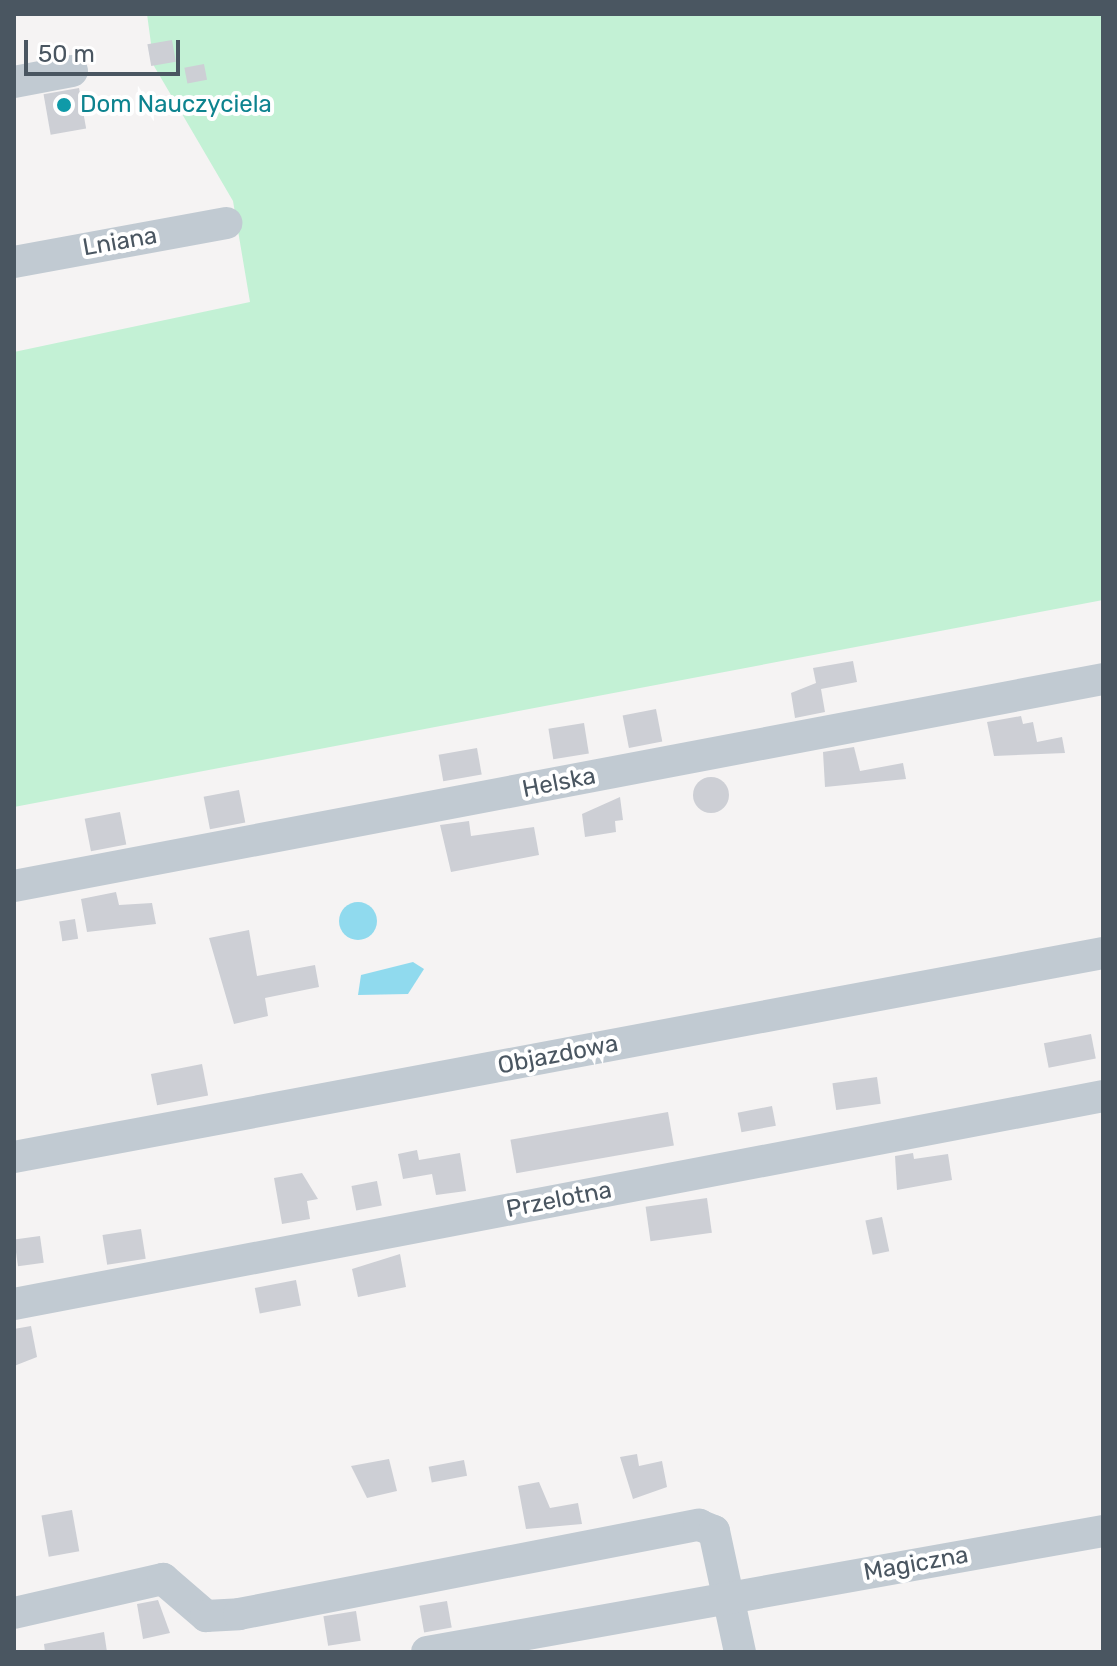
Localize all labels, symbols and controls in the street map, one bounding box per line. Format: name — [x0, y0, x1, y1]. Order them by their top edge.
scale bar — [28, 24, 184, 74]
text: 50 m — [38, 40, 95, 68]
place label: Dom Nauczyciela — [80, 91, 272, 119]
marker: Dom Nauczyciela — [55, 96, 73, 114]
street label: Lniana — [81, 221, 159, 263]
street label: Helska — [520, 762, 598, 804]
street label: Objazdowa — [495, 1029, 621, 1081]
street label: Przelotna — [504, 1176, 614, 1224]
street label: Magiczna — [861, 1541, 971, 1587]

